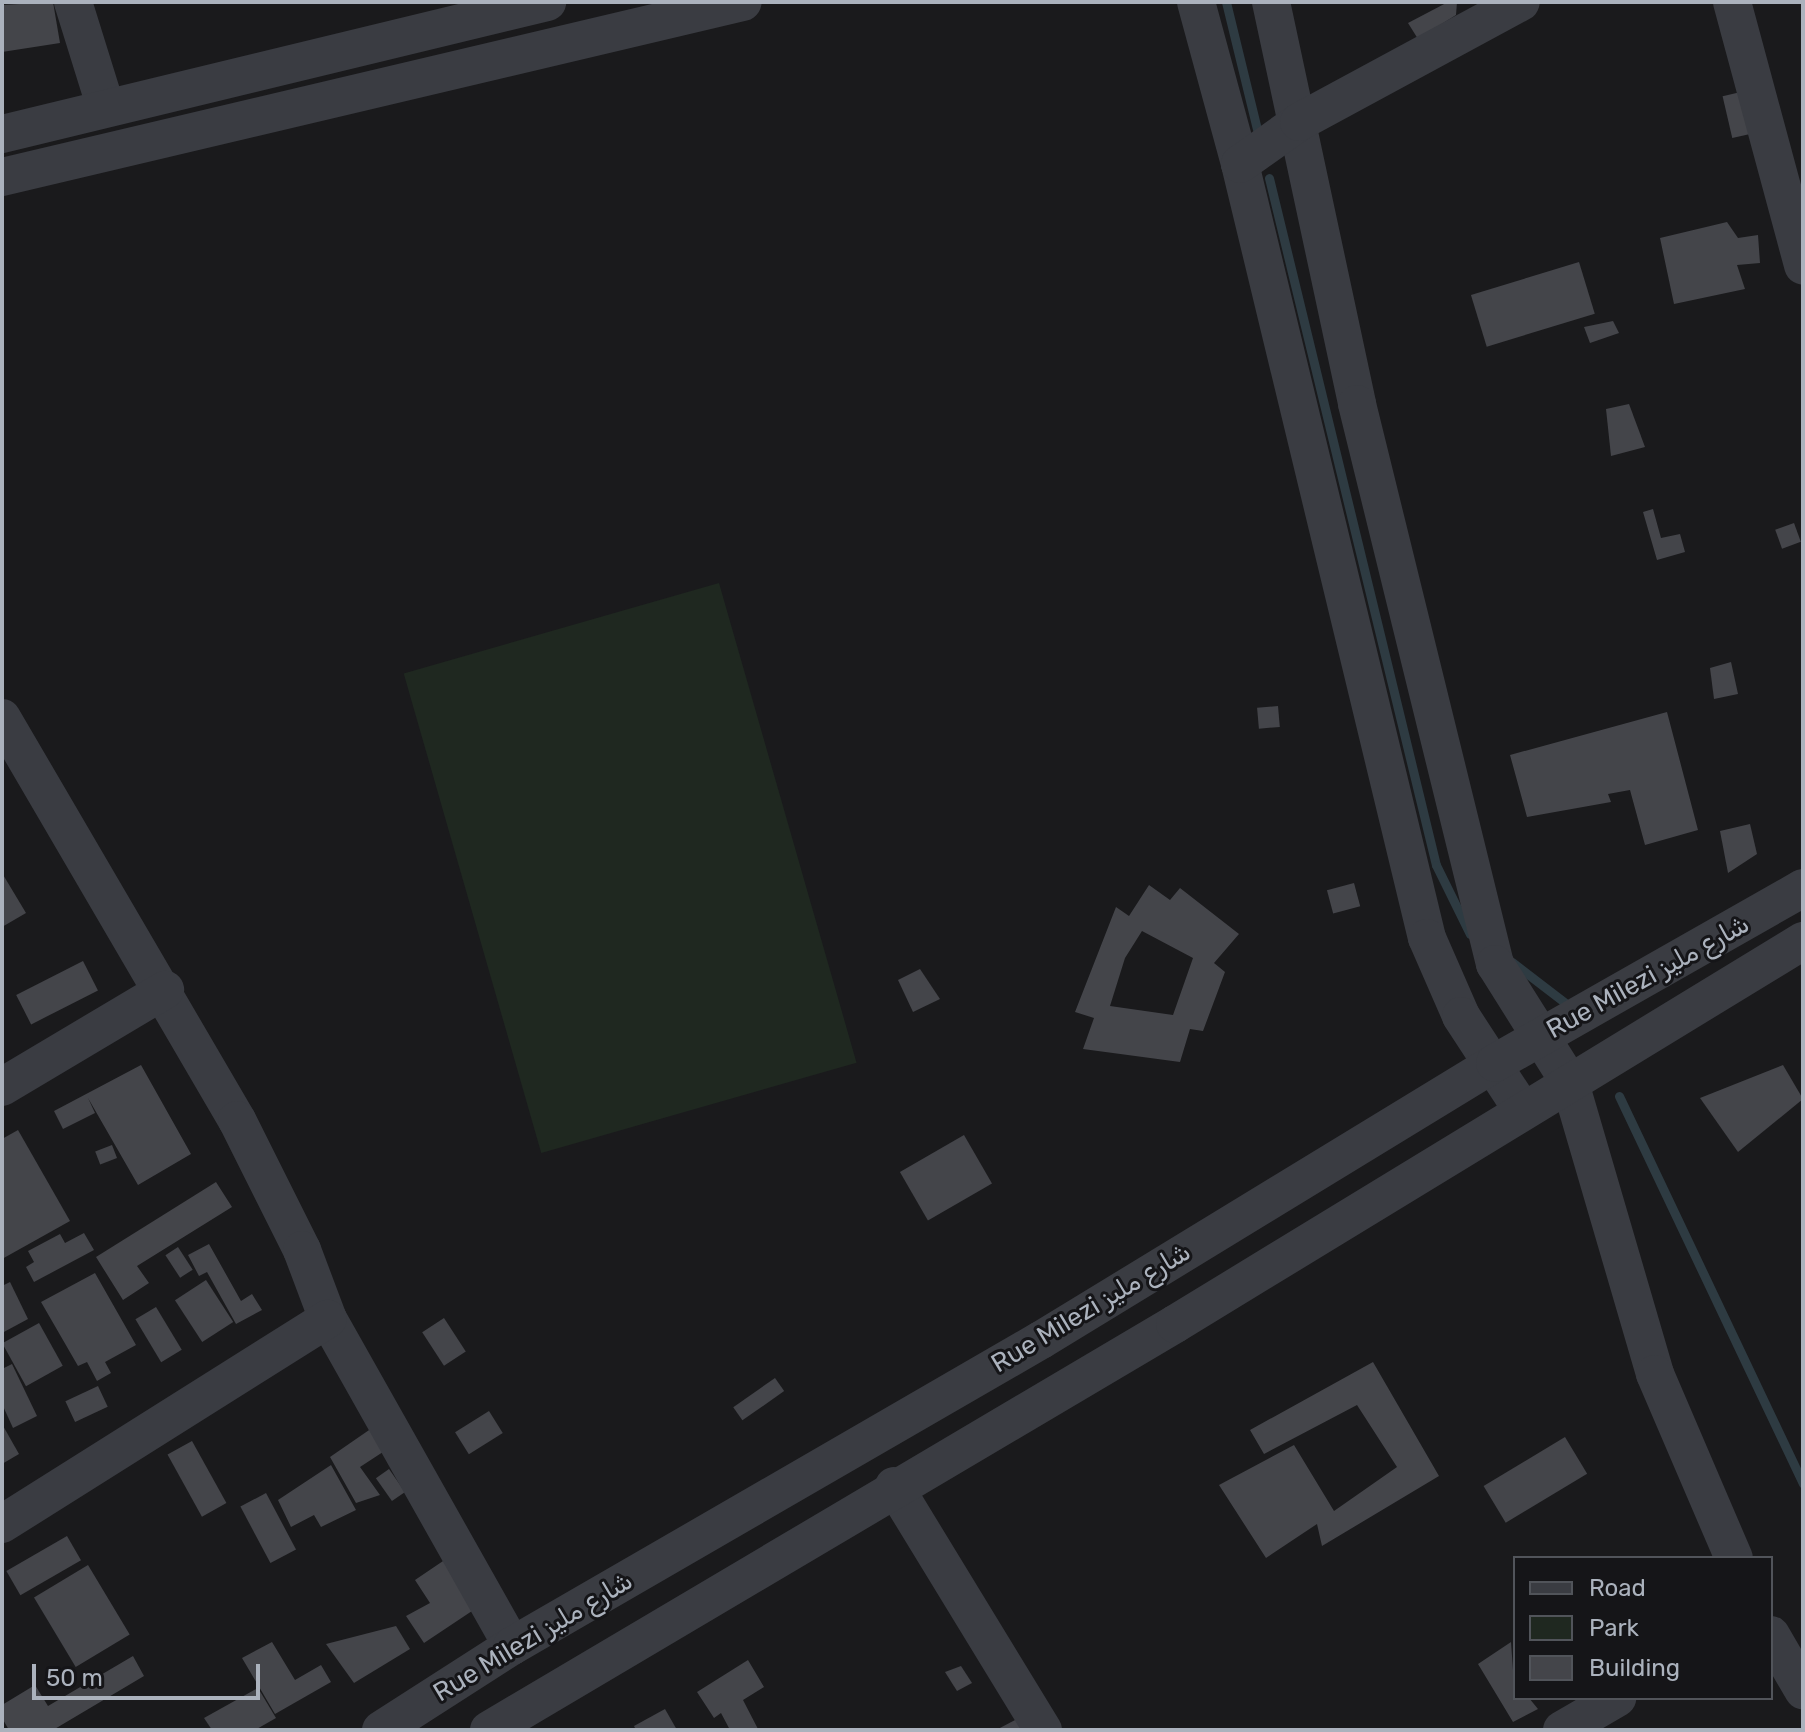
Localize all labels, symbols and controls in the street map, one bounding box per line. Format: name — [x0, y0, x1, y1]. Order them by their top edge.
street label: Rue Milezi شارع مليز — [1541, 908, 1755, 1046]
street label: Rue Milezi شارع مليز — [986, 1236, 1196, 1380]
legend — [1513, 1556, 1773, 1700]
street label: Rue Milezi شارع مليز — [428, 1565, 638, 1709]
text: Road — [1589, 1574, 1646, 1602]
text: Park — [1589, 1614, 1639, 1642]
scale bar — [36, 1648, 264, 1698]
text: Building — [1589, 1654, 1680, 1682]
text: 50 m — [46, 1664, 103, 1692]

